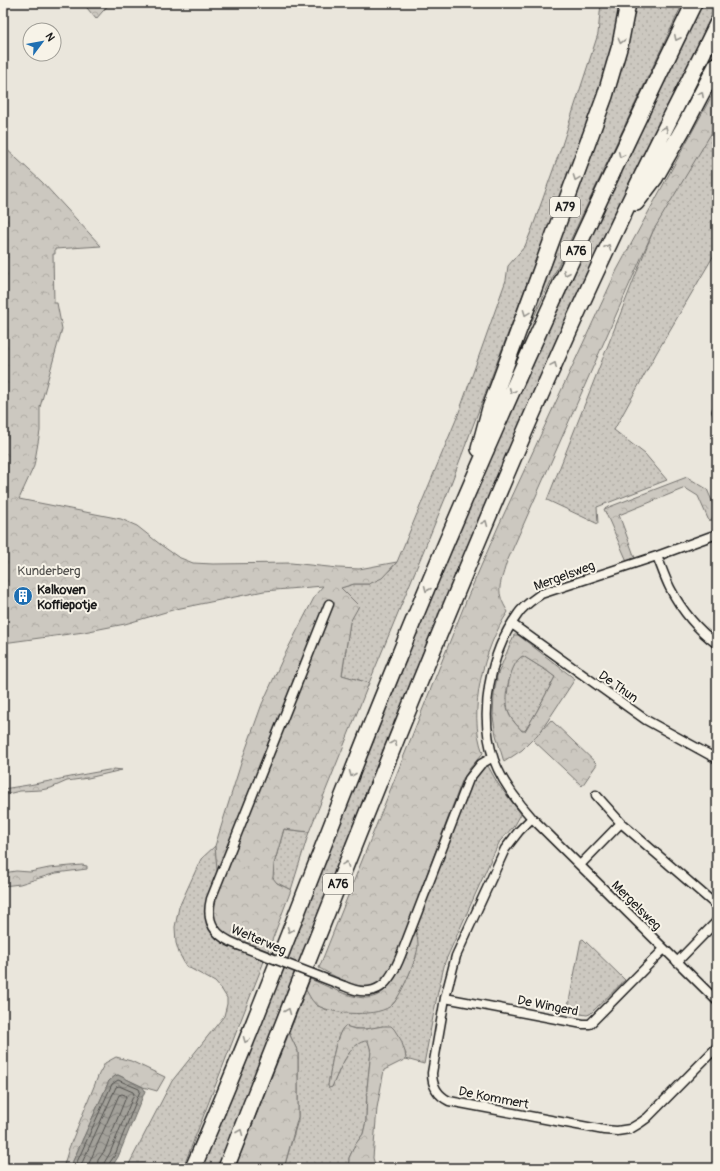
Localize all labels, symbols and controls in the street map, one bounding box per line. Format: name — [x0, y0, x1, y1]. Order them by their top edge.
north arrow — [22, 22, 62, 62]
text: N — [43, 30, 58, 44]
one-way arrow — [674, 34, 682, 41]
one-way arrow — [617, 38, 625, 44]
one-way arrow — [697, 91, 704, 99]
one-way arrow — [660, 126, 668, 133]
one-way arrow — [618, 151, 626, 158]
one-way arrow — [572, 174, 580, 181]
road number: A79 — [550, 197, 580, 217]
road number: A76 — [561, 241, 591, 261]
one-way arrow — [603, 244, 611, 251]
one-way arrow — [563, 269, 571, 276]
one-way arrow — [522, 309, 530, 316]
one-way arrow — [549, 362, 557, 370]
one-way arrow — [509, 387, 517, 395]
one-way arrow — [481, 519, 489, 526]
street label: Mergelsweg — [532, 557, 598, 594]
park label: Kunderberg — [17, 563, 81, 579]
place label: Kalkoven Koffiepotje — [37, 582, 97, 613]
building icon: Kalkoven Koffiepotje — [12, 585, 34, 607]
one-way arrow — [424, 585, 432, 592]
street label: De Thun — [596, 667, 641, 706]
one-way arrow — [389, 740, 397, 747]
one-way arrow — [348, 771, 356, 778]
one-way arrow — [342, 860, 350, 867]
road number: A76 — [323, 874, 353, 894]
street label: Mergelsweg — [608, 877, 665, 934]
street label: Welterweg — [229, 921, 289, 959]
one-way arrow — [286, 927, 294, 934]
street label: De Wingerd — [516, 992, 580, 1020]
one-way arrow — [284, 1007, 292, 1014]
one-way arrow — [242, 1036, 250, 1043]
street label: De Kommert — [457, 1083, 531, 1113]
one-way arrow — [236, 1128, 244, 1135]

